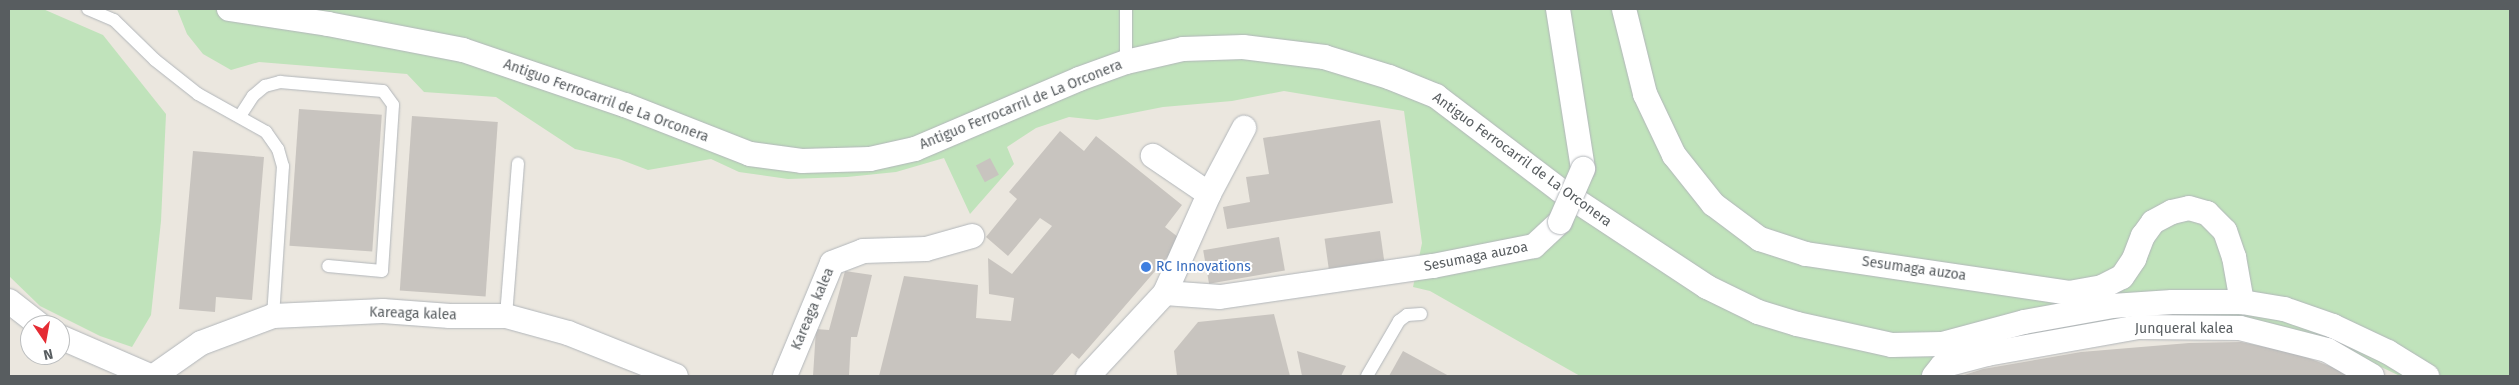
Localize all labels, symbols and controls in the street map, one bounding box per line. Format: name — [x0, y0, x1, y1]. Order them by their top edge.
street label: Antiguo Ferrocarril de La Orconera — [501, 56, 711, 146]
street label: Antiguo Ferrocarril de La Orconera — [917, 57, 1125, 153]
street label: Antiguo Ferrocarril de La Orconera — [1429, 89, 1615, 231]
street label: Sesumaga auzoa — [1423, 239, 1529, 275]
street label: Sesumaga auzoa — [1861, 253, 1967, 285]
place label: RC Innovations — [1156, 259, 1251, 275]
marker: RC Innovations — [1140, 261, 1152, 273]
street label: Kareaga kalea — [788, 265, 838, 353]
street label: Kareaga kalea — [369, 304, 457, 324]
north arrow — [20, 315, 70, 365]
street label: Junqueral kalea — [2135, 321, 2233, 337]
text: N — [42, 345, 54, 363]

